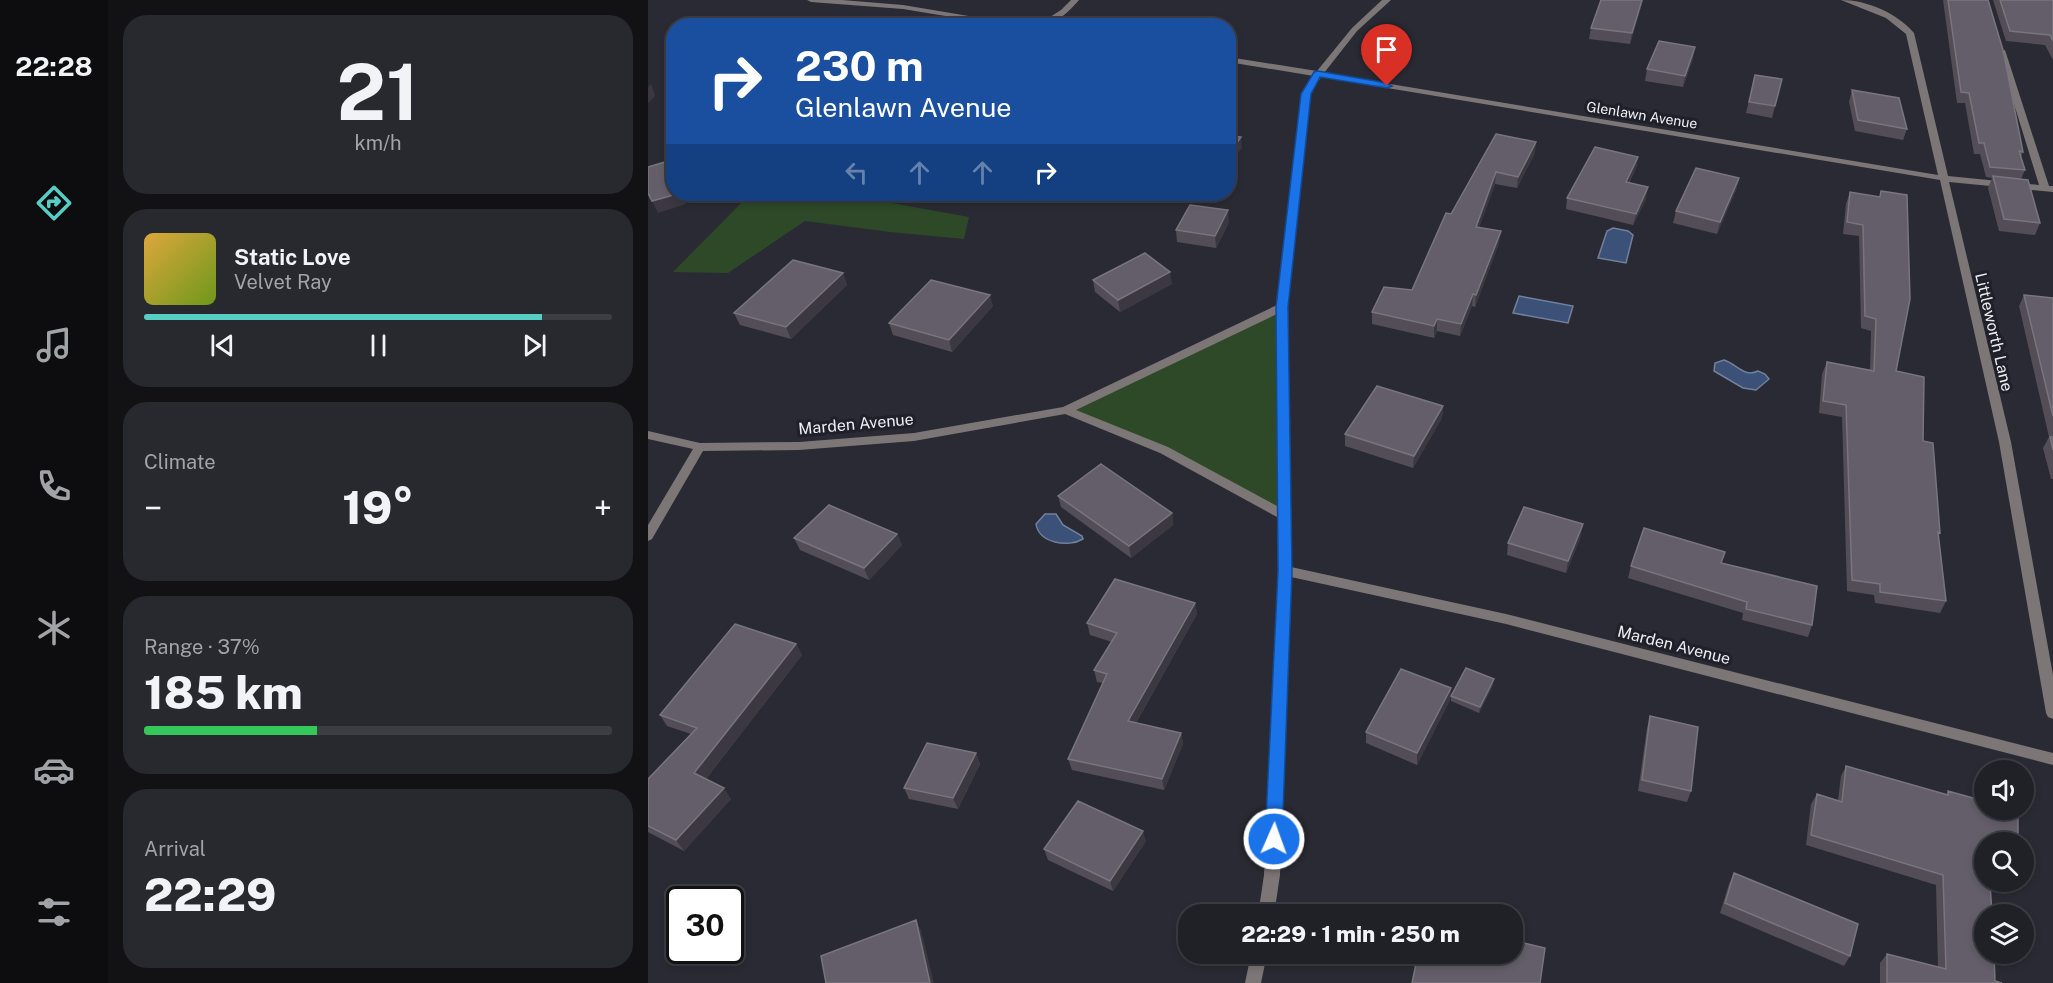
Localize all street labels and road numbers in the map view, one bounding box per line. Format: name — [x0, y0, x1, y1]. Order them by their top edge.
street label: Glenlawn Avenue — [1585, 98, 1699, 132]
street label: Littleworth Lane — [1971, 271, 2017, 393]
street label: Marden Avenue — [798, 409, 914, 439]
street label: Marden Avenue — [1616, 622, 1732, 668]

